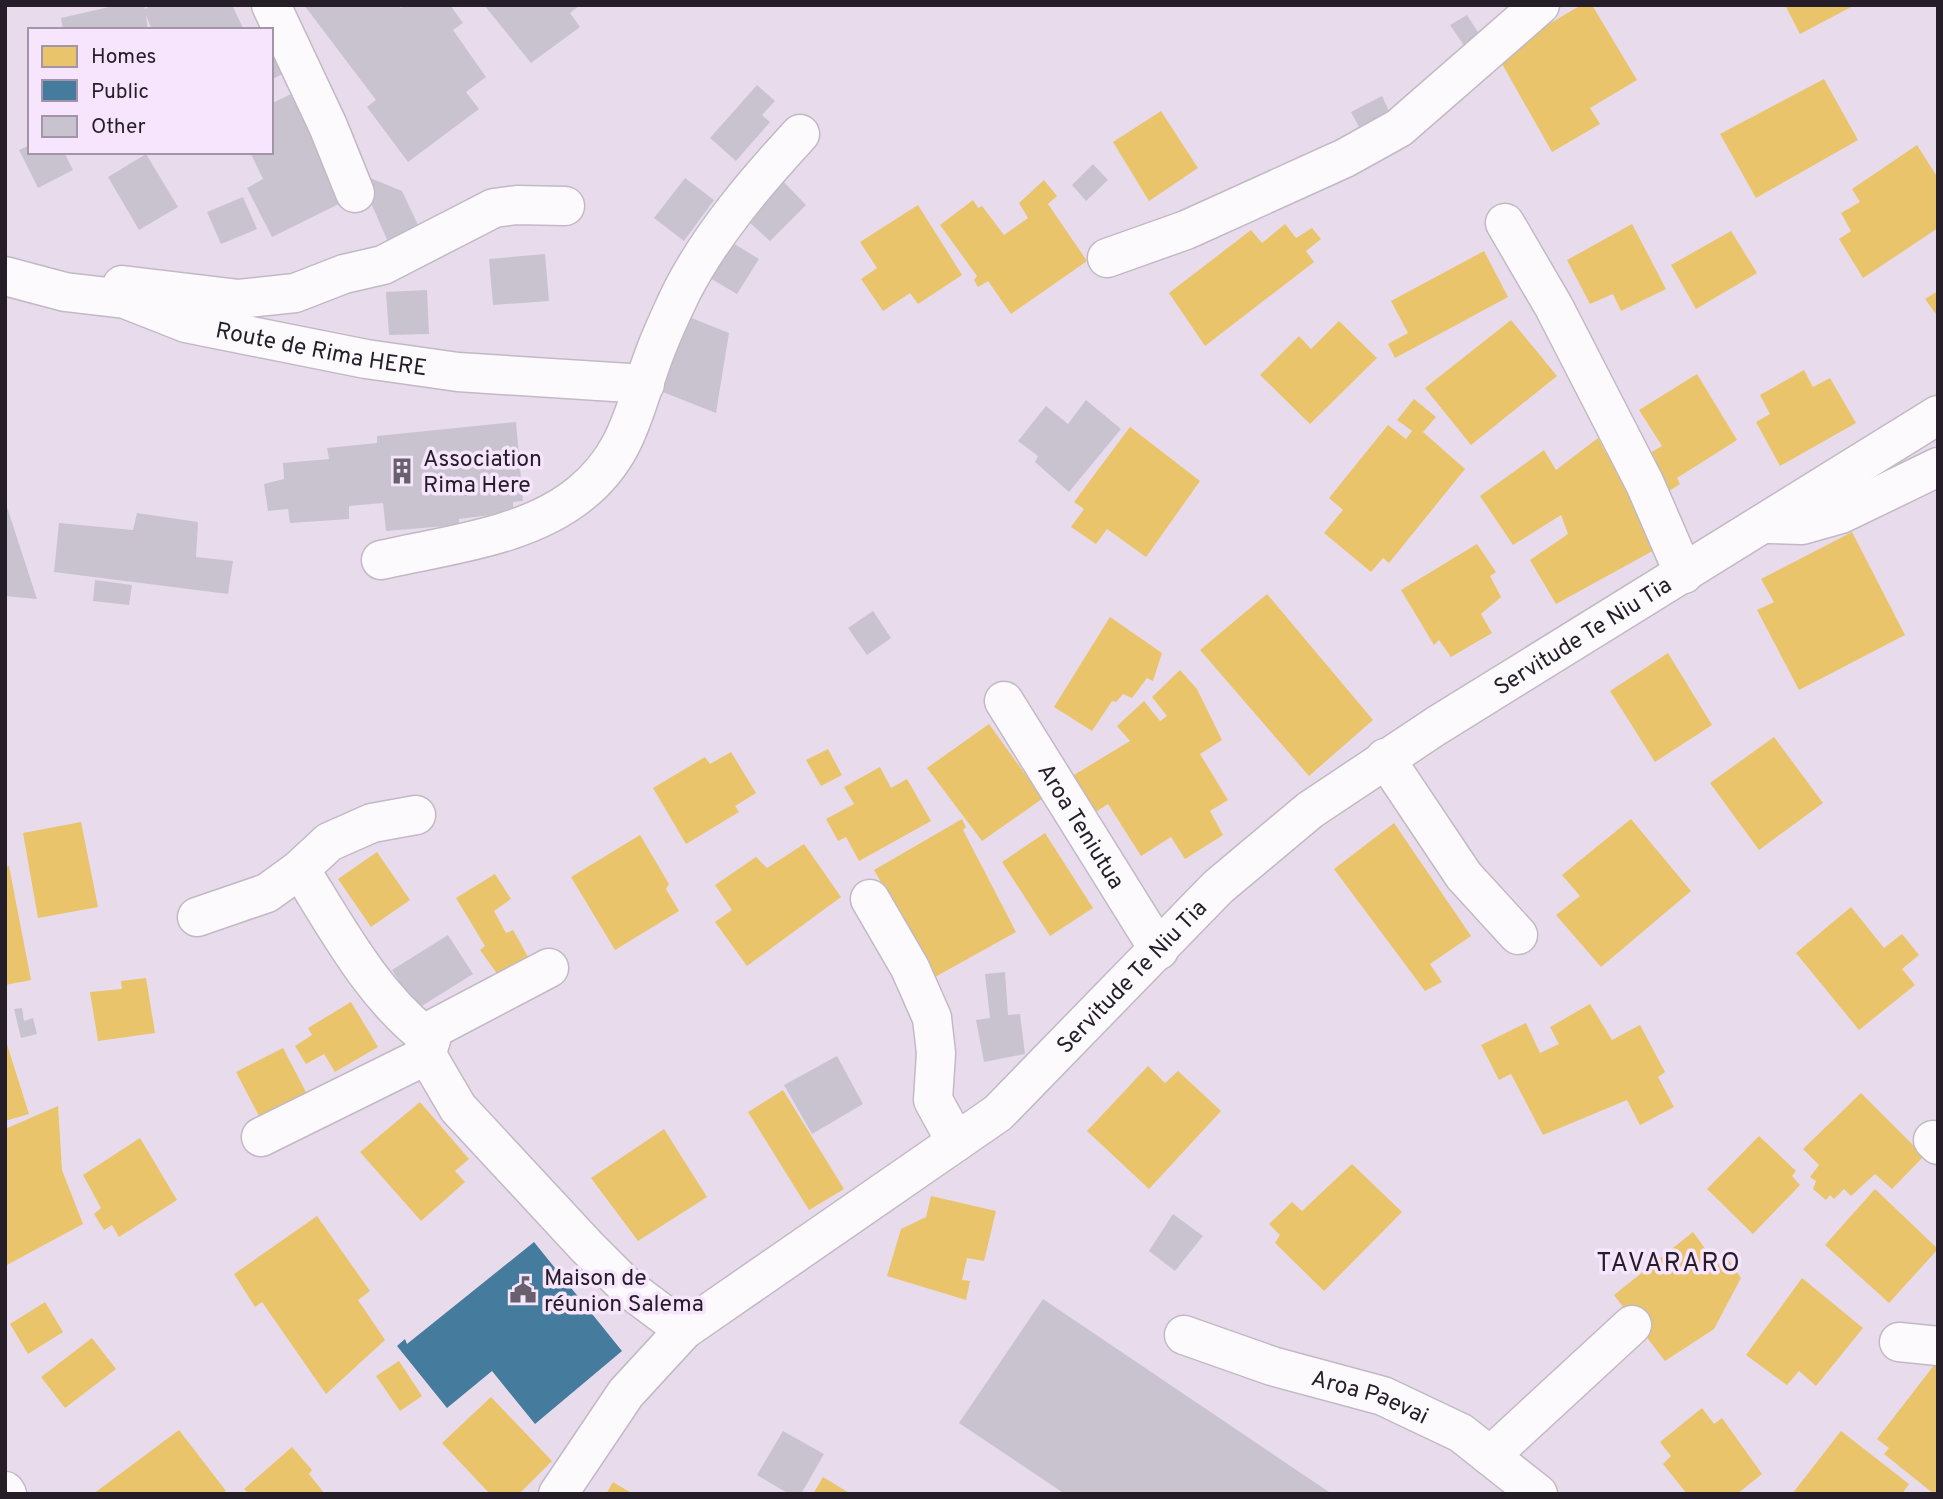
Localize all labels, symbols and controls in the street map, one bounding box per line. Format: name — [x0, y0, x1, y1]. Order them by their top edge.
legend — [28, 28, 273, 154]
text: Homes — [91, 44, 156, 71]
text: Public — [91, 79, 149, 106]
text: Other — [91, 114, 146, 141]
street label: Route de Rima HERE — [213, 317, 429, 384]
place label: Association Rima Here — [423, 446, 542, 501]
building icon: Association Rima Here — [387, 456, 417, 486]
street label: Servitude Te Niu Tia — [1489, 572, 1678, 703]
street label: Aroa Teniutua — [1030, 759, 1130, 895]
street label: Servitude Te Niu Tia — [1052, 895, 1214, 1061]
district label: TAVARARO — [1596, 1248, 1742, 1281]
place label: Maison de réunion Salema — [544, 1265, 704, 1320]
public building icon: Maison de réunion Salema — [508, 1275, 538, 1305]
street label: Aroa Paevai — [1308, 1365, 1432, 1432]

